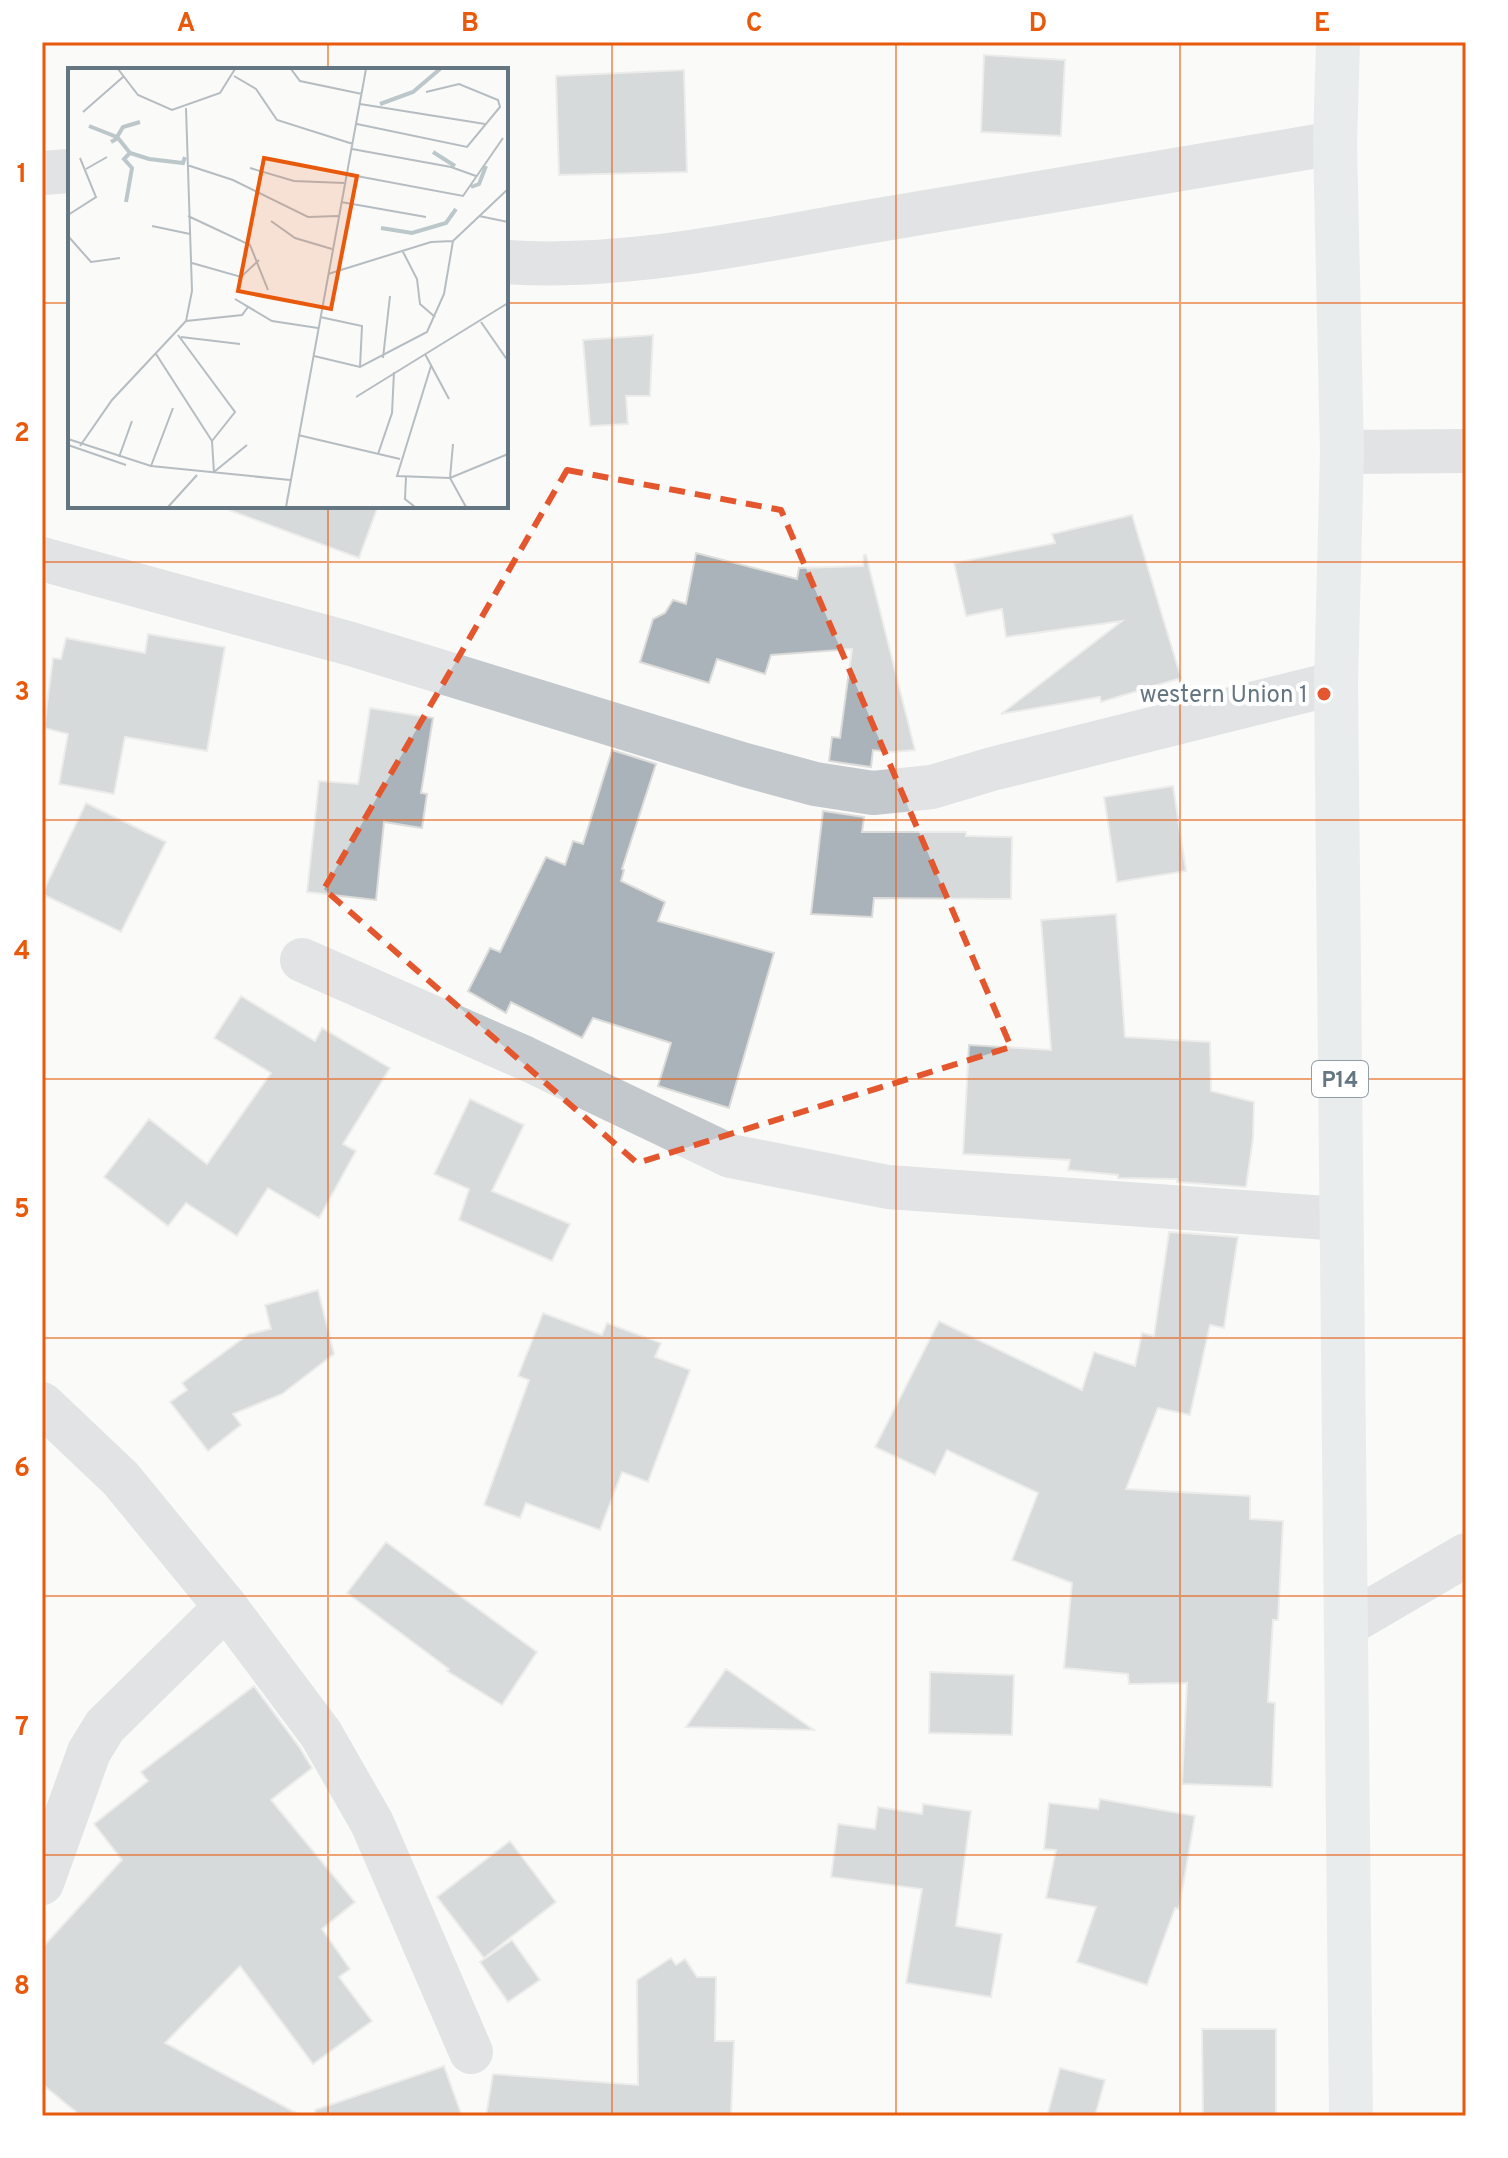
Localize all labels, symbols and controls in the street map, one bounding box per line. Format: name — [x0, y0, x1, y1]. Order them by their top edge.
text: A — [177, 8, 195, 41]
text: B — [461, 8, 479, 41]
text: C — [746, 8, 762, 41]
text: D — [1029, 8, 1047, 41]
text: E — [1314, 8, 1330, 41]
inset map — [68, 68, 508, 508]
text: 1 — [17, 159, 27, 192]
text: 2 — [14, 418, 30, 451]
text: 3 — [14, 677, 30, 710]
place label: western Union 1 — [1140, 681, 1308, 711]
marker: western Union 1 — [1315, 685, 1333, 703]
text: 4 — [14, 936, 30, 969]
road number: P14 — [1312, 1061, 1368, 1097]
text: 5 — [14, 1194, 30, 1227]
text: 6 — [14, 1453, 30, 1486]
text: 7 — [15, 1712, 29, 1745]
text: 8 — [14, 1971, 30, 2004]

